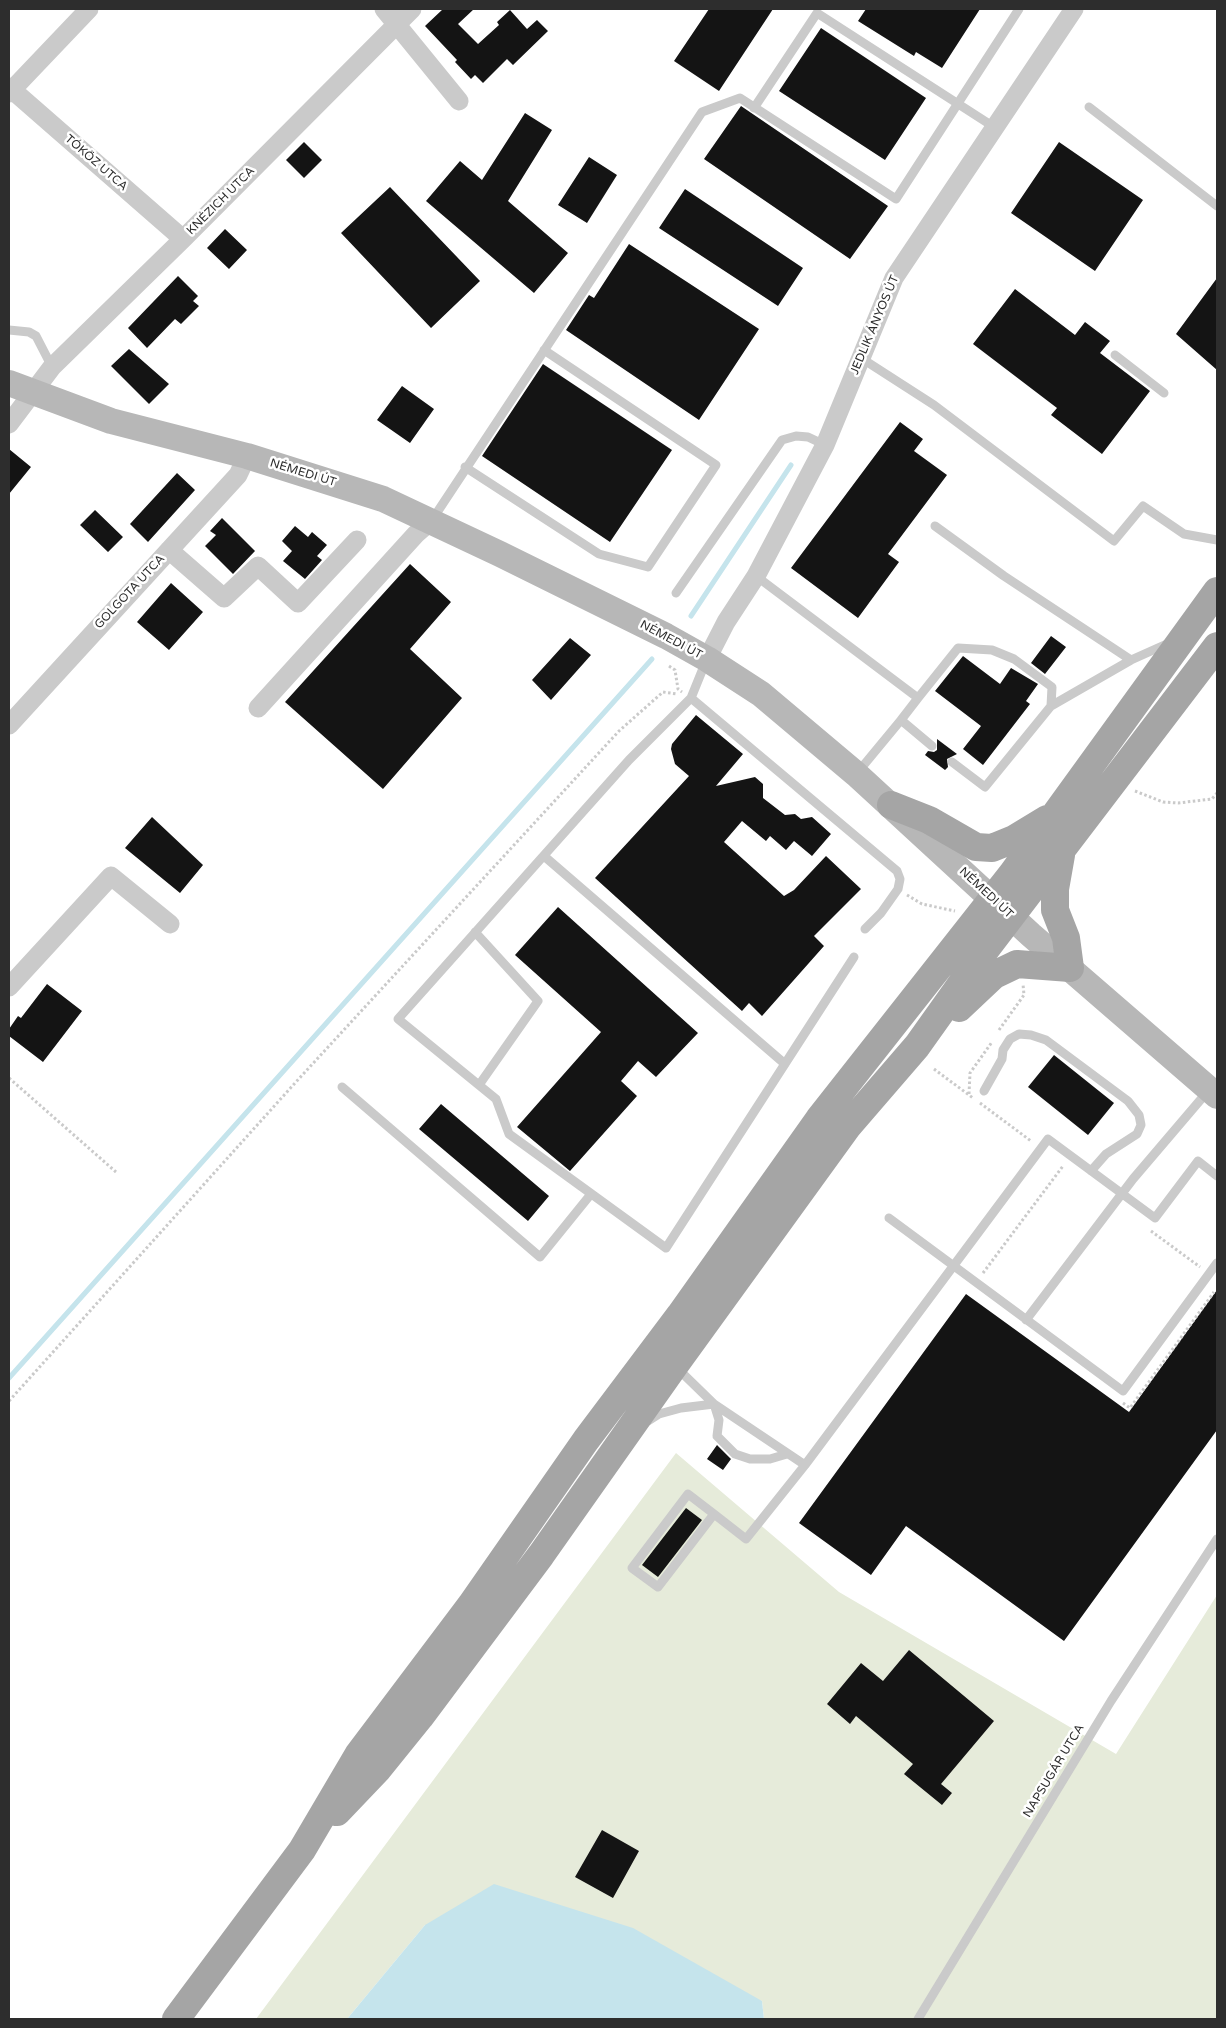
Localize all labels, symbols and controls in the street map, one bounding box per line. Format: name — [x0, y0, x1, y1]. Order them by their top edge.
street label: TÓKÖZ UTCA — [62, 132, 130, 194]
street label: KNÉZICH UTCA — [184, 164, 258, 238]
street label: JEDLIK ÁNYOS ÚT — [848, 273, 902, 377]
street label: NÉMEDI ÚT — [268, 456, 338, 490]
street label: GOLGOTA UTCA — [92, 552, 168, 632]
street label: NÉMEDI ÚT — [637, 618, 705, 662]
street label: NÉMEDI ÚT — [956, 864, 1016, 922]
street label: NAPSUGÁR UTCA — [1020, 1722, 1088, 1820]

